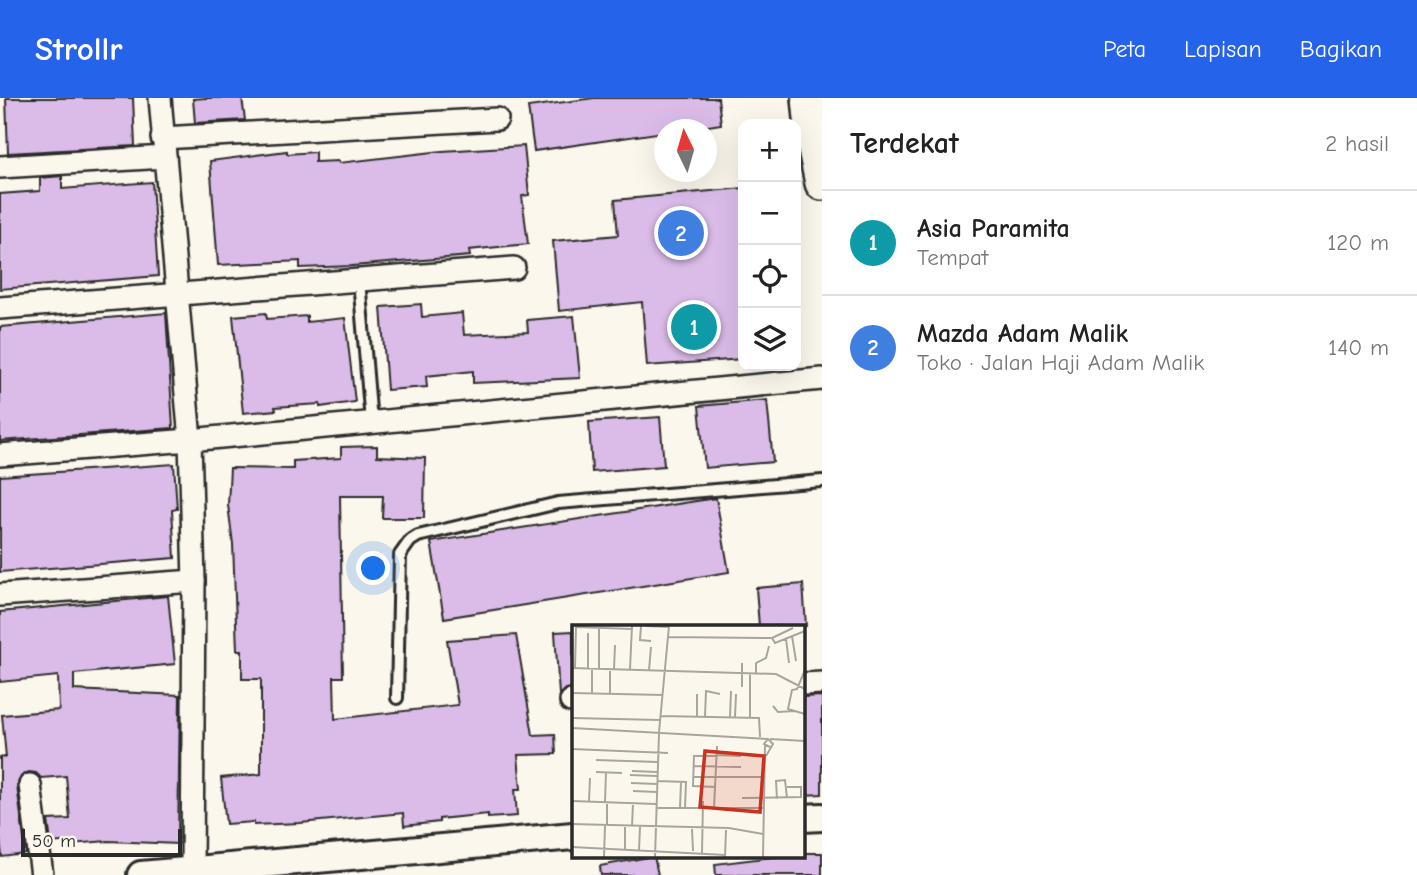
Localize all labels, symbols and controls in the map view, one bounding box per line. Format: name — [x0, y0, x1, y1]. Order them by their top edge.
text: Strollr — [35, 30, 123, 68]
text: Peta — [1103, 35, 1146, 63]
text: Lapisan — [1184, 35, 1262, 63]
text: Bagikan — [1300, 35, 1382, 63]
north arrow — [654, 119, 717, 182]
map controls — [738, 119, 801, 371]
button: + — [738, 119, 801, 182]
text: Terdekat — [850, 126, 959, 161]
text: 2 hasil — [1325, 130, 1389, 157]
button: − — [738, 182, 801, 245]
pin: 2 — [658, 207, 704, 259]
text: Asia Paramita — [917, 214, 1070, 244]
text: 1 — [868, 229, 878, 256]
text: 120 m — [1327, 229, 1389, 256]
text: Tempat — [917, 244, 988, 271]
button: locate — [738, 245, 801, 308]
pin: 1 — [671, 301, 717, 353]
button: layers — [738, 308, 801, 371]
text: Mazda Adam Malik — [917, 319, 1128, 349]
text: 2 — [867, 334, 879, 361]
text: 140 m — [1328, 334, 1389, 361]
text: Toko · Jalan Haji Adam Malik — [917, 349, 1204, 376]
your location — [356, 551, 390, 585]
inset map — [572, 625, 804, 858]
scale bar — [21, 826, 182, 858]
text: 50 m — [32, 830, 76, 852]

